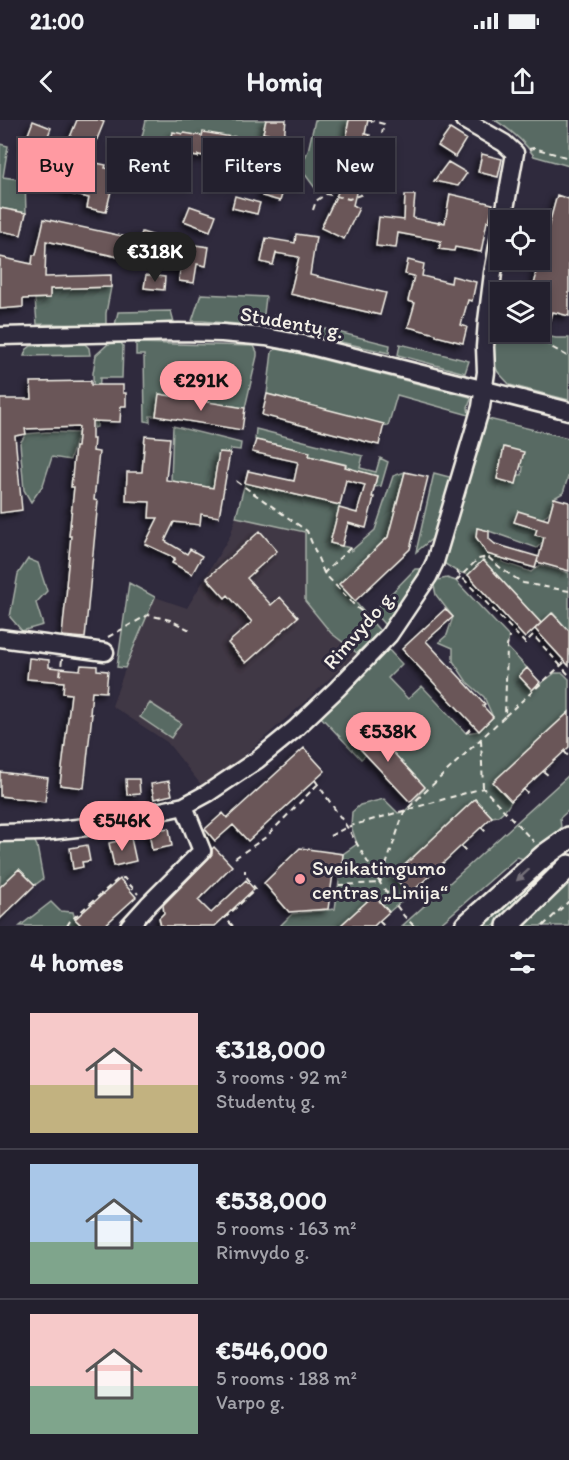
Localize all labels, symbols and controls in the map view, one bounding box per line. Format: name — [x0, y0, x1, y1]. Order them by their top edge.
text: 21:00 — [30, 8, 84, 35]
icon: back — [30, 65, 63, 98]
text: Homiq — [247, 65, 322, 98]
icon: share — [506, 65, 539, 98]
chip: Buy — [18, 138, 95, 192]
chip: Rent — [107, 138, 191, 192]
chip: Filters — [203, 138, 303, 192]
chip: New — [315, 138, 395, 192]
map controls — [490, 210, 550, 342]
button: locate — [490, 210, 550, 270]
pin: €318K — [113, 232, 197, 283]
text: €318K — [127, 239, 183, 263]
button: layers — [490, 282, 550, 342]
street label: Studentų g. — [238, 301, 346, 343]
pin: €291K — [159, 361, 243, 412]
text: €291K — [174, 368, 228, 392]
street label: Rimvydo g. — [317, 584, 401, 674]
pin: €538K — [346, 712, 430, 763]
text: €538K — [360, 719, 416, 743]
pin: €546K — [80, 801, 164, 852]
text: €546K — [93, 808, 151, 832]
place label: Sveikatingumo centras „Linija“ — [312, 855, 448, 904]
one-way arrow — [516, 868, 531, 881]
marker: Sveikatingumo centras „Linija“ — [293, 872, 307, 886]
text: 4 homes — [30, 946, 124, 978]
icon: filters — [506, 946, 539, 979]
text: €318,000 — [216, 1033, 326, 1065]
icon: home — [78, 1037, 150, 1109]
text: 3 rooms · 92 m² — [216, 1065, 347, 1089]
text: Studentų g. — [216, 1089, 316, 1113]
text: €538,000 — [216, 1184, 327, 1216]
icon: home — [78, 1188, 150, 1260]
text: 5 rooms · 163 m² — [216, 1216, 357, 1240]
text: Rimvydo g. — [216, 1240, 310, 1264]
text: €546,000 — [216, 1334, 328, 1366]
icon: home — [78, 1338, 150, 1410]
text: 5 rooms · 188 m² — [216, 1366, 357, 1390]
text: Varpo g. — [216, 1390, 285, 1414]

